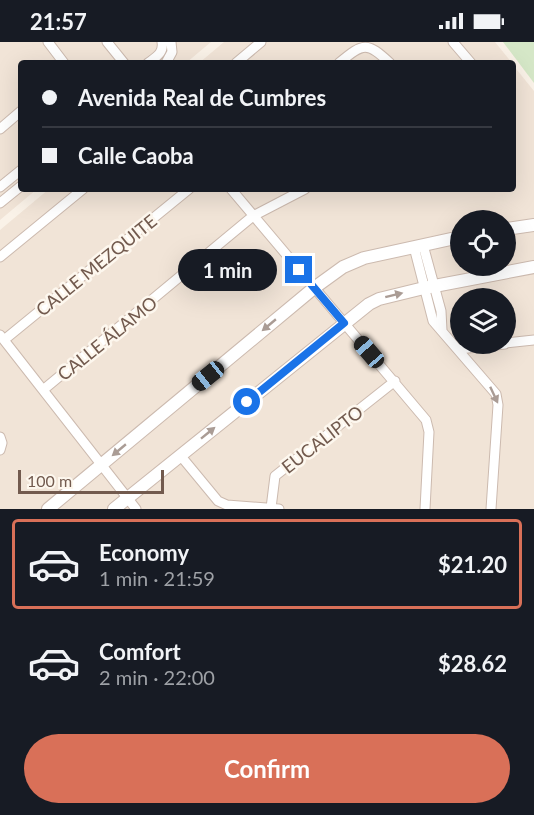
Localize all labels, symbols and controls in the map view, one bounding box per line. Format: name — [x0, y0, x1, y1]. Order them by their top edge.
text: 21:57 — [30, 8, 87, 35]
text: Avenida Real de Cumbres — [78, 84, 326, 111]
text: Calle Caoba — [78, 142, 194, 169]
street label: CALLE MEZQUITE — [31, 210, 161, 320]
map controls — [450, 210, 516, 354]
button: locate — [450, 210, 516, 276]
callout: 1 min — [179, 249, 278, 291]
route end — [285, 256, 312, 283]
text: 1 min — [203, 258, 252, 282]
button: layers — [450, 288, 516, 354]
one-way arrow — [385, 290, 403, 300]
street label: CALLE ÁLAMO — [53, 291, 161, 385]
one-way arrow — [261, 319, 277, 332]
car — [350, 333, 388, 371]
car — [188, 358, 228, 394]
one-way arrow — [489, 387, 499, 405]
route start — [233, 388, 260, 415]
street label: EUCALIPTO — [277, 400, 367, 478]
one-way arrow — [201, 427, 216, 439]
one-way arrow — [112, 443, 127, 456]
scale bar — [18, 467, 164, 495]
text: 100 m — [27, 471, 72, 490]
icon: car — [27, 537, 81, 591]
text: Economy — [99, 539, 189, 566]
text: $21.20 — [438, 551, 507, 578]
text: 1 min · 21:59 — [99, 566, 215, 590]
icon: car — [27, 636, 81, 690]
text: Comfort — [99, 638, 181, 665]
text: $28.62 — [438, 650, 507, 677]
text: 2 min · 22:00 — [99, 665, 215, 689]
button: Confirm — [24, 734, 510, 803]

